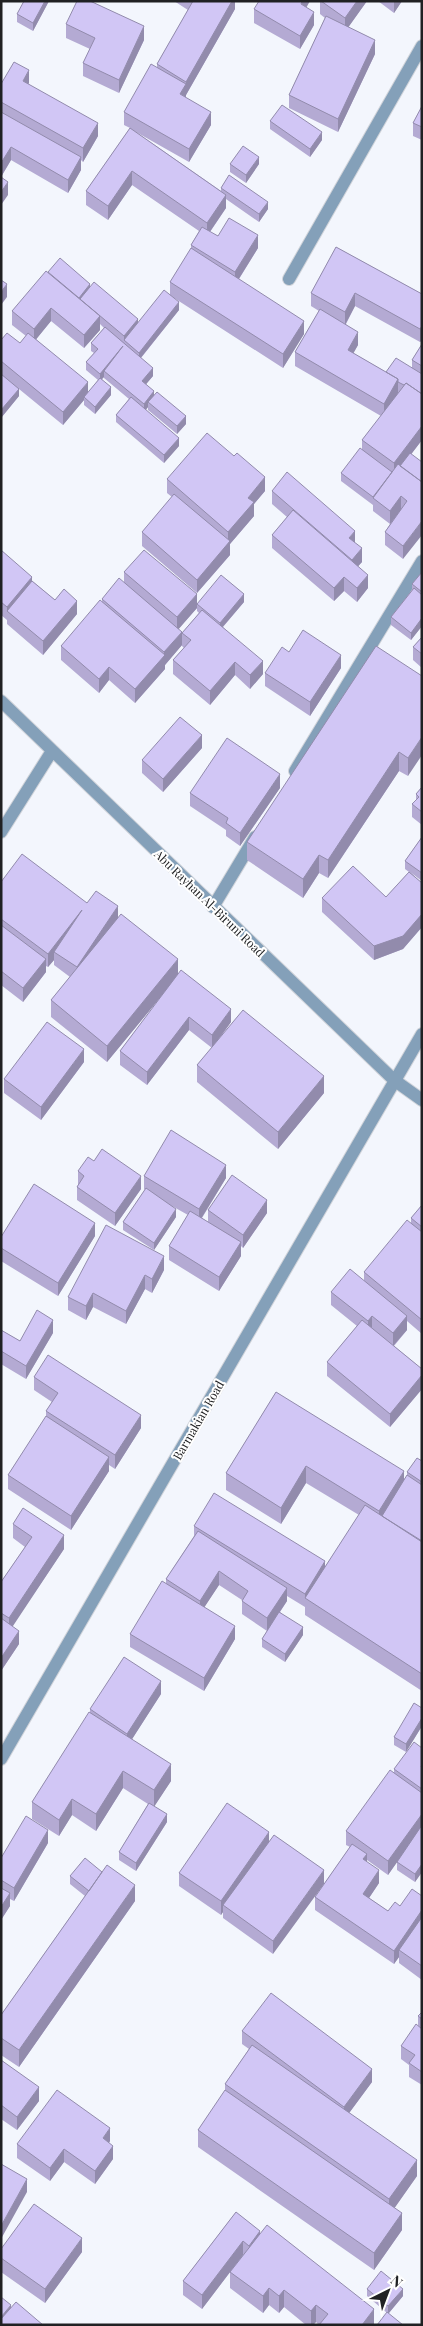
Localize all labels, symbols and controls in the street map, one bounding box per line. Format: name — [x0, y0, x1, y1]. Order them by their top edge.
street label: Abu Rayhan Al-Biruni Road — [151, 845, 269, 960]
street label: Barmakian Road — [169, 1377, 227, 1463]
north arrow — [363, 2266, 413, 2316]
text: N — [387, 2271, 407, 2291]

